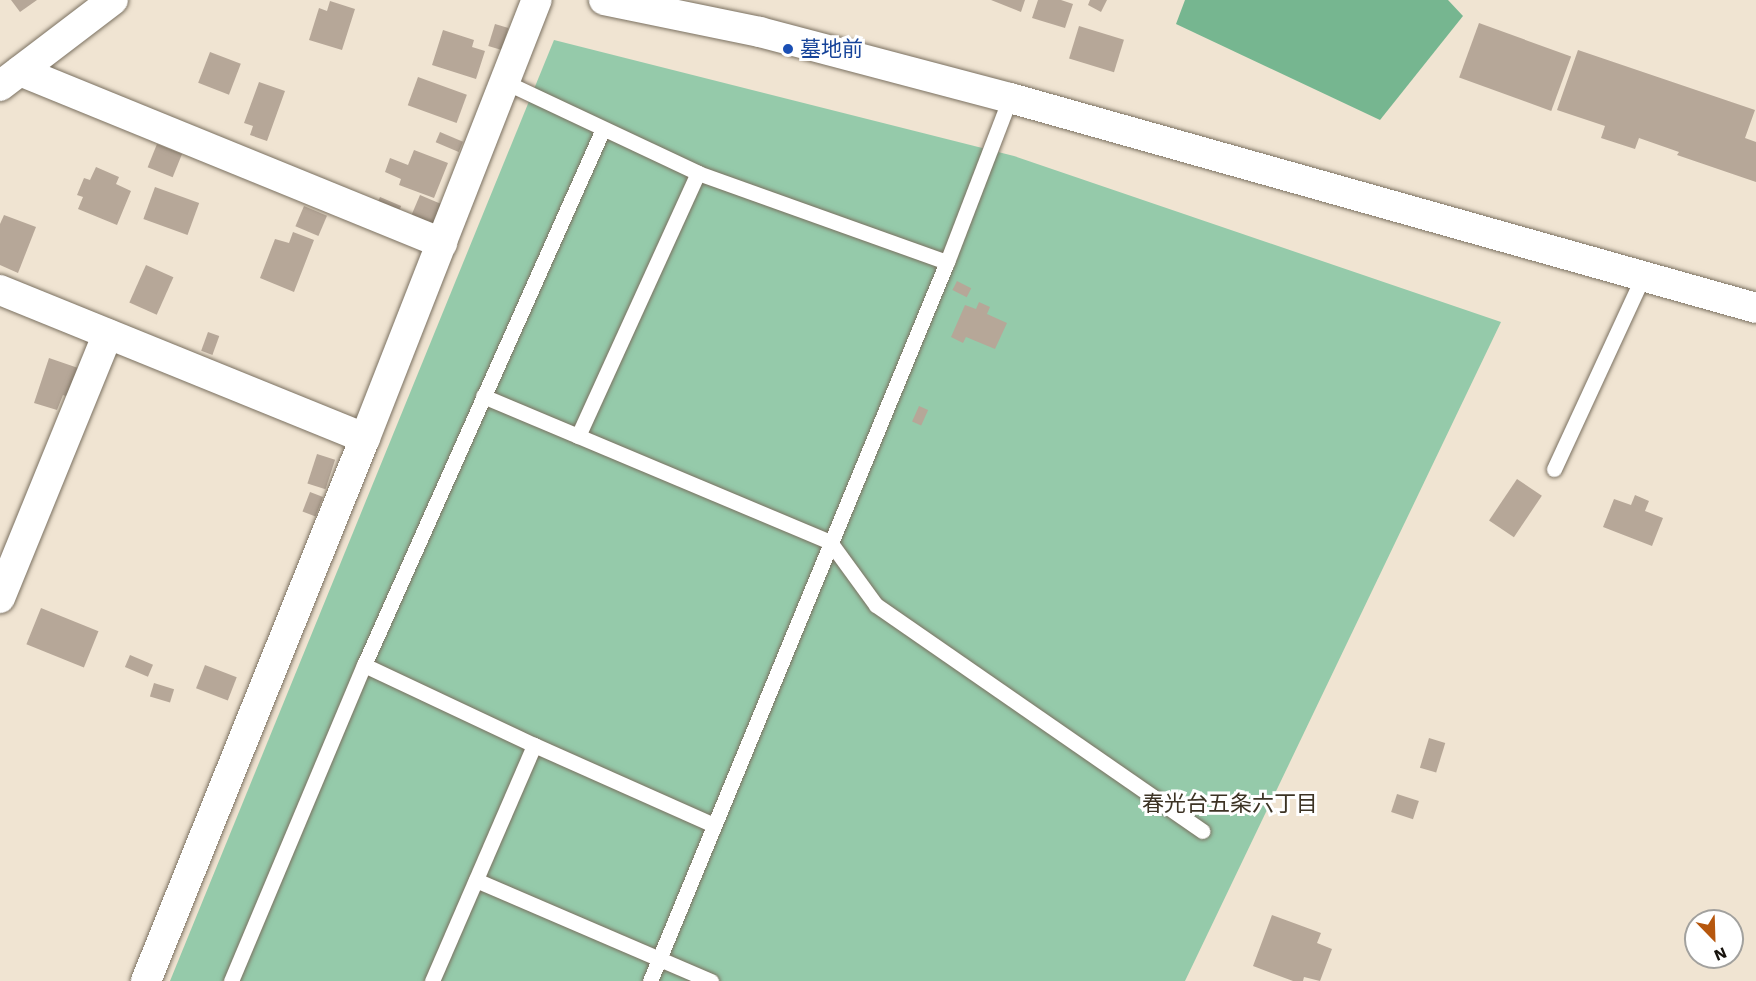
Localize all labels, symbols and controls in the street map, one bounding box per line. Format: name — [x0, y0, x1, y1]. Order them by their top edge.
place label: 墓地前 — [800, 36, 863, 62]
marker: 墓地前 — [781, 42, 795, 56]
district label: 春光台五条六丁目 — [1142, 791, 1318, 817]
north arrow — [1684, 909, 1744, 969]
text: N — [1711, 943, 1730, 965]

